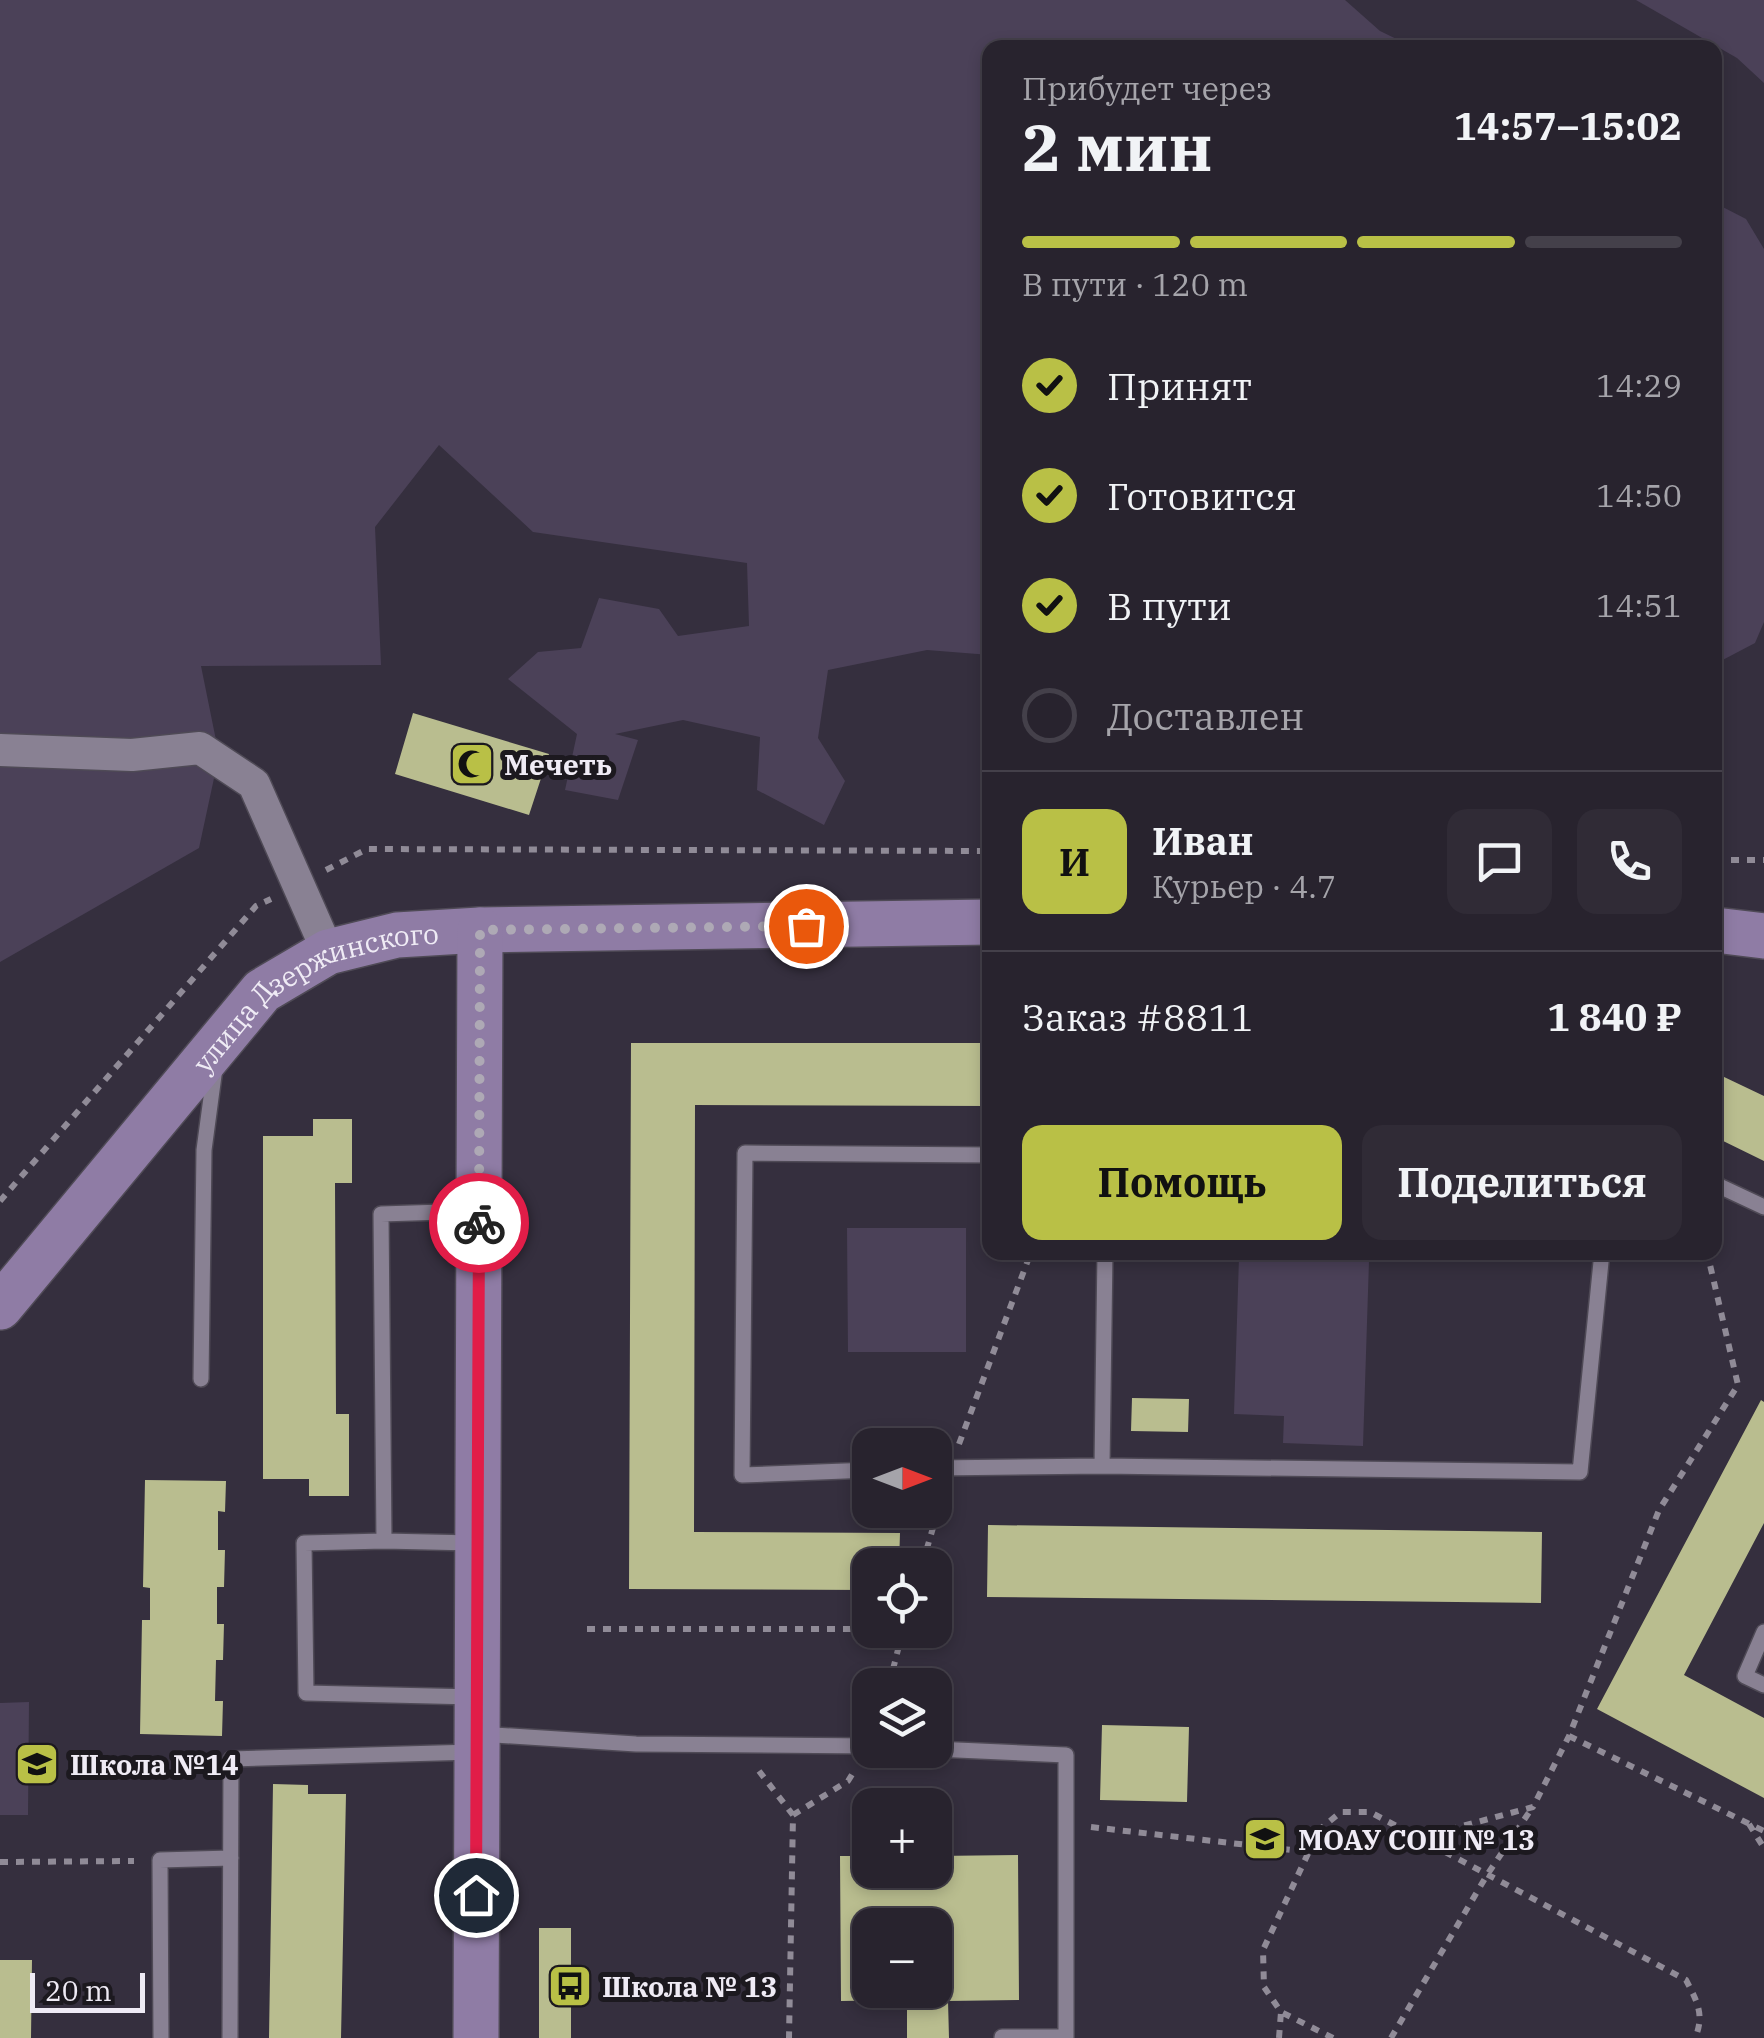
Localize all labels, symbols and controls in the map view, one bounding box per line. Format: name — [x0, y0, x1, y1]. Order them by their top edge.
text: Прибудет через — [1022, 67, 1272, 109]
text: 14:57–15:02 — [1454, 101, 1682, 150]
text: 2 мин — [1022, 104, 1213, 189]
text: В пути · 120 m — [1022, 263, 1248, 305]
icon: check — [1022, 358, 1077, 413]
text: Принят — [1107, 361, 1252, 410]
text: 14:29 — [1596, 364, 1682, 406]
icon: check — [1022, 468, 1077, 523]
text: Готовится — [1107, 471, 1297, 520]
text: 14:50 — [1596, 474, 1682, 516]
icon: check — [1022, 578, 1077, 633]
text: В пути — [1107, 581, 1232, 630]
text: 14:51 — [1596, 584, 1682, 626]
text: Доставлен — [1107, 691, 1304, 740]
mosque icon: Мечеть — [449, 741, 495, 787]
place label: Мечеть — [504, 746, 612, 783]
button: chat — [1447, 809, 1552, 914]
button: phone — [1577, 809, 1682, 914]
text: Иван — [1152, 816, 1253, 865]
text: И — [1059, 837, 1090, 886]
text: Курьер · 4.7 — [1152, 865, 1336, 907]
pin — [764, 884, 849, 969]
icon: bag — [779, 899, 834, 954]
street label: улица Дзержинского — [184, 914, 440, 1080]
text: Заказ #8811 — [1022, 992, 1254, 1041]
text: 1 840 ₽ — [1547, 992, 1682, 1041]
button: Помощь — [1022, 1125, 1342, 1240]
button: Поделиться — [1362, 1125, 1682, 1240]
courier — [429, 1173, 529, 1273]
icon: bike — [452, 1196, 507, 1251]
north arrow — [852, 1428, 952, 1528]
map controls — [852, 1428, 952, 2008]
button: locate — [852, 1548, 952, 1648]
button: layers — [852, 1668, 952, 1768]
school or university icon: Школа №14 — [14, 1741, 60, 1787]
place label: Школа №14 — [70, 1746, 239, 1783]
button: + — [852, 1788, 952, 1888]
school or university icon: МОАУ СОШ № 13 — [1242, 1816, 1288, 1862]
place label: МОАУ СОШ № 13 — [1298, 1821, 1535, 1858]
pin — [434, 1853, 519, 1938]
icon: home — [449, 1868, 504, 1923]
button: − — [852, 1908, 952, 2008]
bus stop icon: Школа № 13 — [547, 1963, 593, 2009]
scale bar — [30, 1968, 145, 2012]
place label: Школа № 13 — [602, 1968, 777, 2005]
text: 20 m — [45, 1972, 112, 2009]

